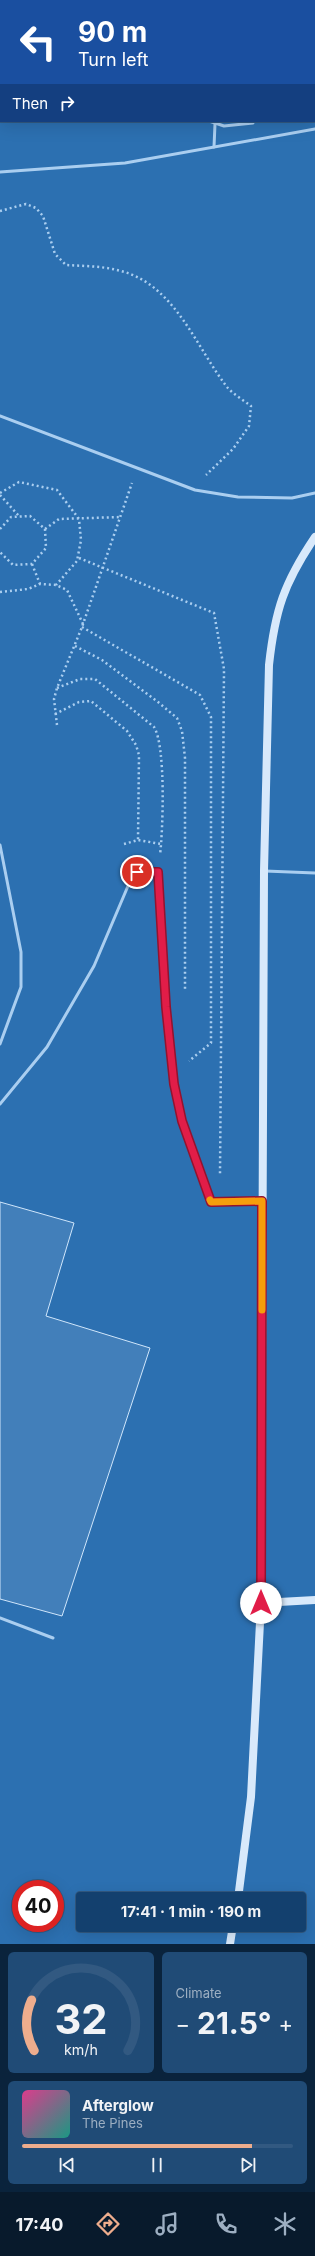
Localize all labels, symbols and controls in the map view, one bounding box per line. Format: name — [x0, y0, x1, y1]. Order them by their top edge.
text: 90 m — [78, 15, 147, 49]
icon: left — [12, 16, 64, 68]
text: Turn left — [78, 49, 148, 70]
icon: right — [56, 92, 78, 114]
text: Then — [12, 94, 48, 113]
pin — [120, 855, 154, 889]
icon: arrive — [126, 861, 148, 883]
position arrow — [240, 1582, 282, 1624]
speed limit sign: 40 — [12, 1880, 64, 1932]
text: 17:41 · 1 min · 190 m — [121, 1902, 261, 1921]
text: Climate — [176, 1985, 222, 2001]
text: 32 — [54, 1993, 107, 2043]
text: 21.5° — [197, 2005, 271, 2041]
text: − — [176, 2011, 190, 2037]
text: + — [278, 2011, 293, 2037]
text: km/h — [64, 2040, 98, 2057]
text: Afterglow — [82, 2096, 154, 2115]
text: The Pines — [82, 2115, 143, 2131]
icon: previous — [56, 2154, 78, 2176]
icon: pause — [146, 2154, 168, 2176]
icon: next — [237, 2154, 259, 2176]
icon: directions — [94, 2210, 122, 2238]
icon: music — [153, 2210, 181, 2238]
icon: phone — [212, 2210, 240, 2238]
icon: climate — [271, 2210, 299, 2238]
text: 17:40 — [16, 2214, 63, 2235]

